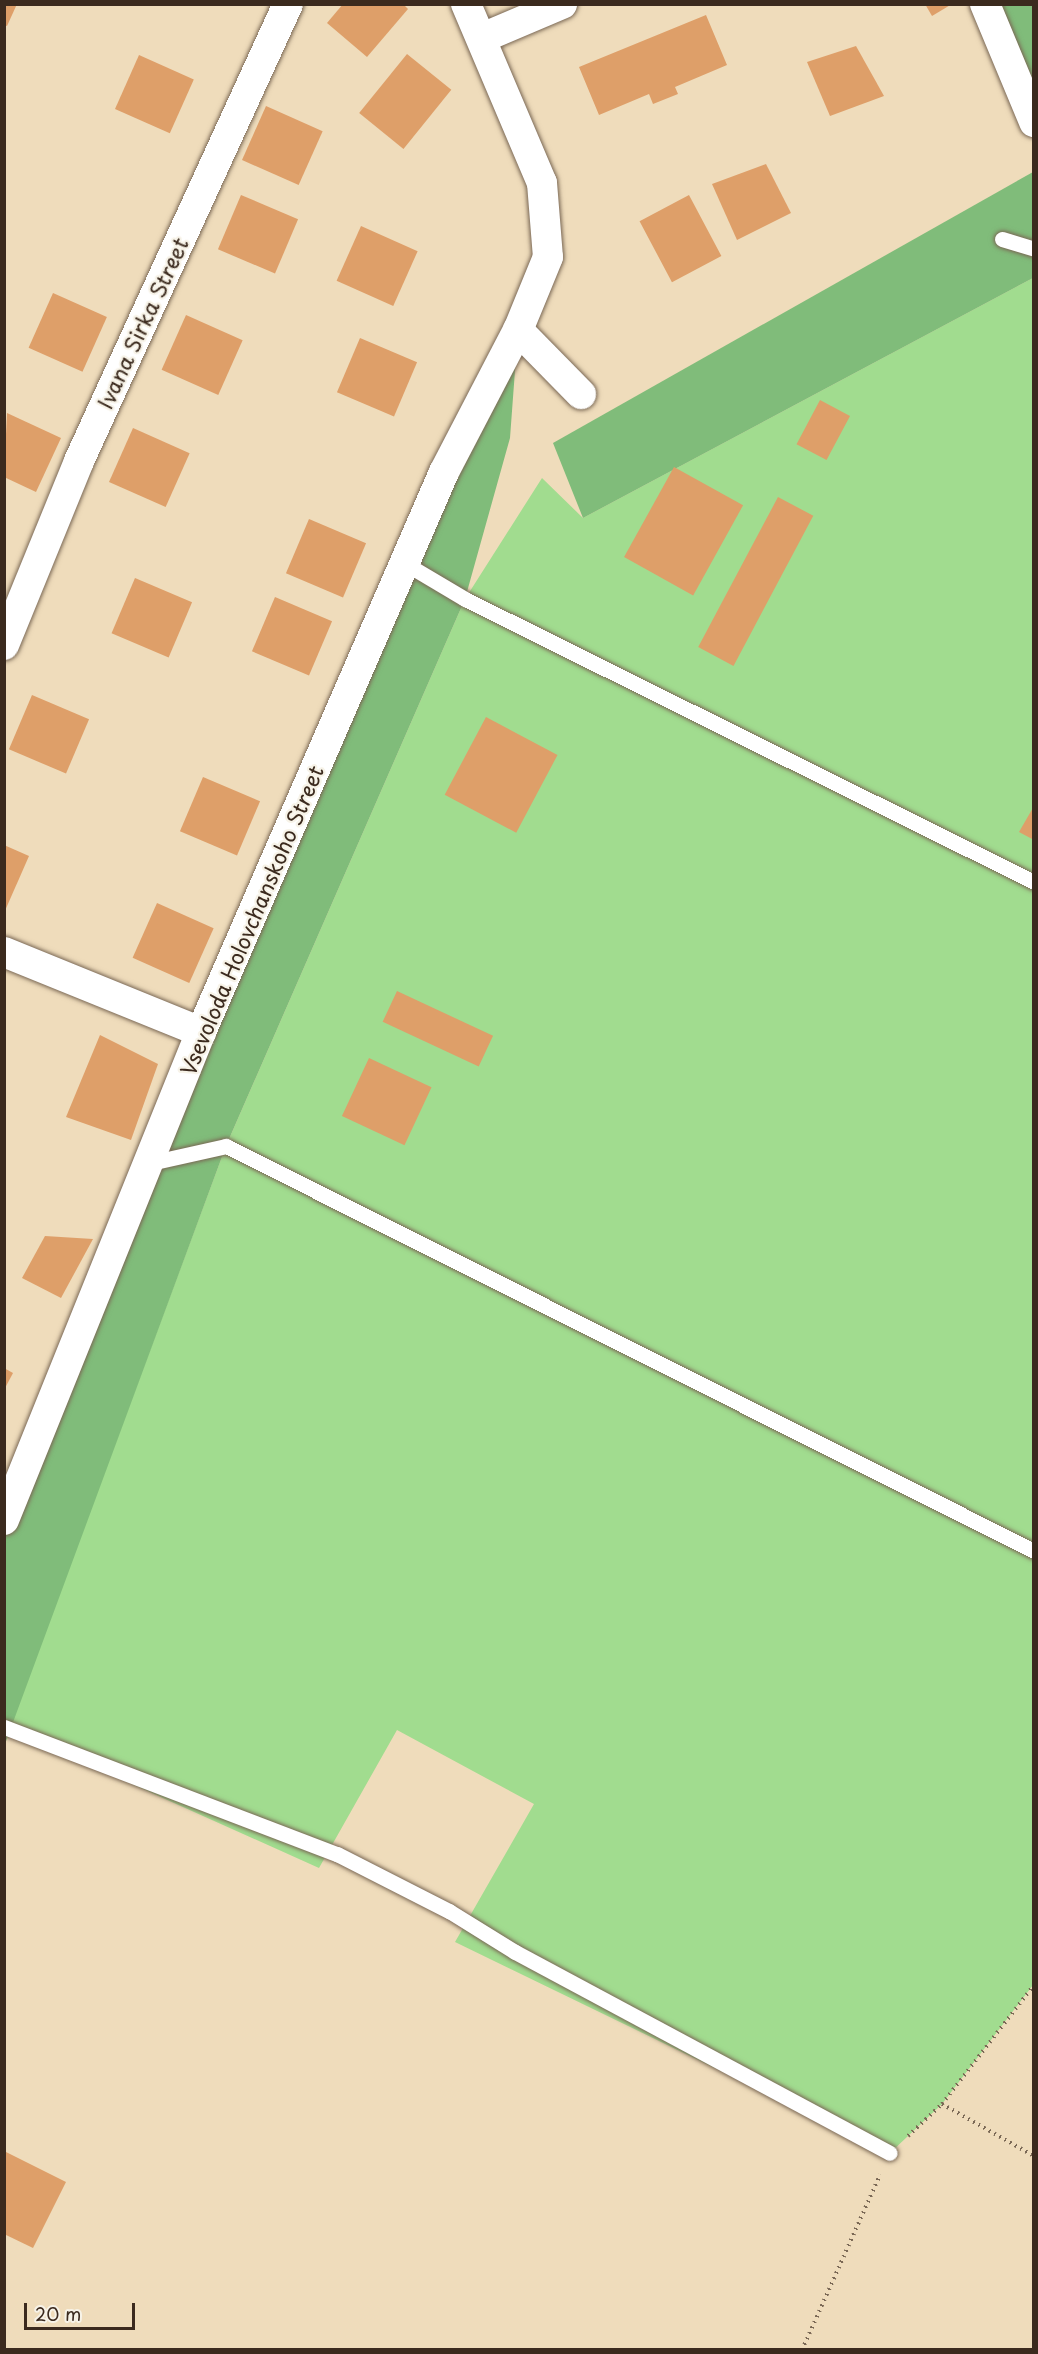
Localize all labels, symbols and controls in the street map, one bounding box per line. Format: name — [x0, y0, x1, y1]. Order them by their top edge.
street label: Ivana Sirka Street — [91, 233, 193, 413]
street label: Vsevoloda Holovchanskoho Street — [174, 761, 328, 1079]
scale bar — [27, 2291, 138, 2329]
text: 20 m — [35, 2300, 81, 2327]

